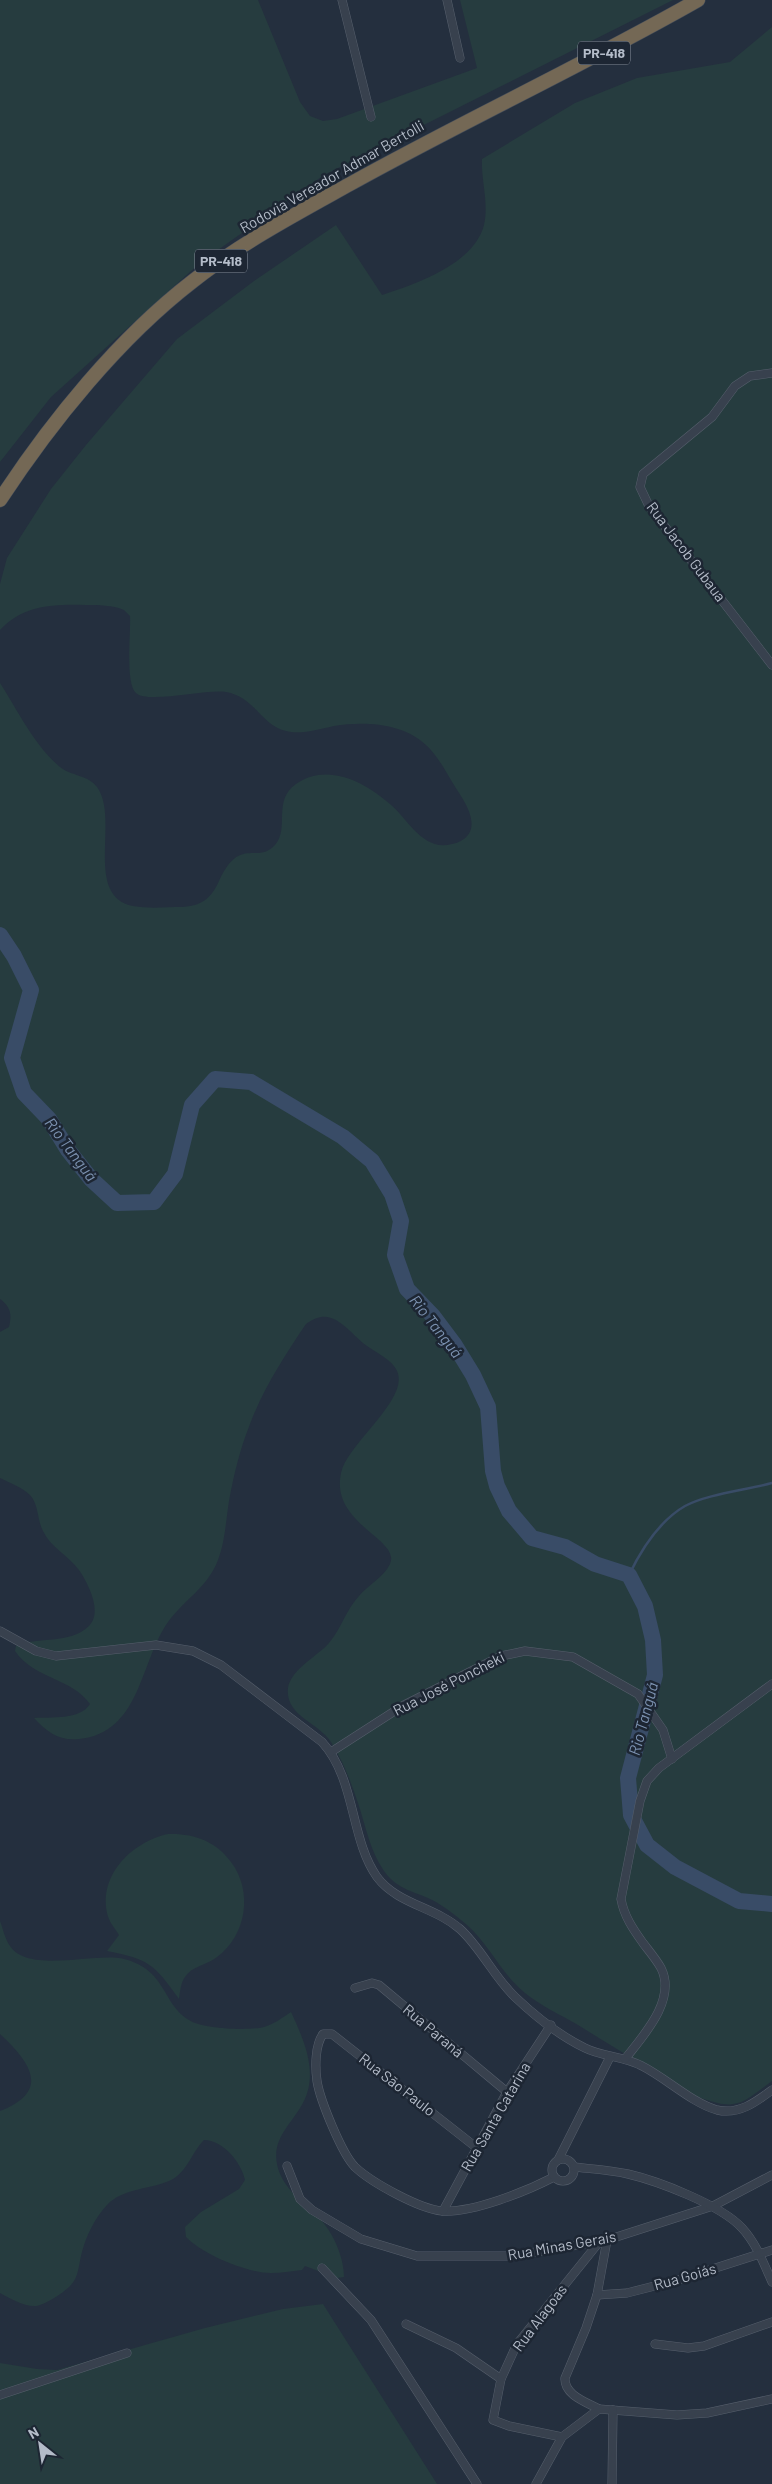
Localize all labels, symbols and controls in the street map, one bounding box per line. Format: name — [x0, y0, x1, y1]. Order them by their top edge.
road number: PR-418 — [578, 42, 630, 64]
street label: Rodovia Vereador Admar Bertolli — [236, 116, 427, 236]
road number: PR-418 — [195, 250, 247, 272]
street label: Rua Jacob Gubaua — [643, 498, 730, 605]
water label: Rio Tanguá — [41, 1113, 101, 1184]
water label: Rio Tanguá — [406, 1291, 467, 1361]
street label: Rua José Poncheki — [390, 1647, 507, 1719]
water label: Rio Tanguá — [624, 1680, 661, 1757]
street label: Rua Paraná — [400, 2000, 467, 2061]
street label: Rua São Paulo — [356, 2049, 439, 2119]
street label: Rua Santa Catarina — [457, 2059, 534, 2174]
street label: Rua Minas Gerais — [506, 2227, 617, 2263]
street label: Rua Goiás — [652, 2259, 718, 2294]
street label: Rua Alagoas — [508, 2280, 570, 2354]
north arrow — [15, 2419, 65, 2469]
text: N — [25, 2423, 42, 2442]

